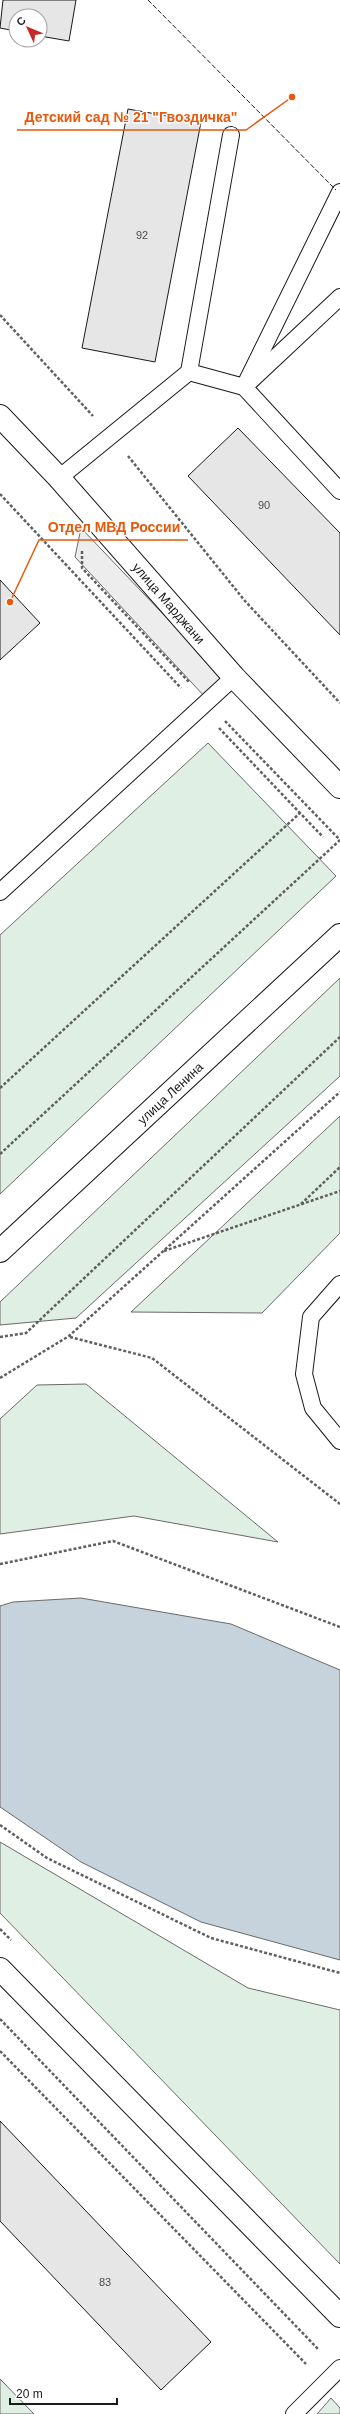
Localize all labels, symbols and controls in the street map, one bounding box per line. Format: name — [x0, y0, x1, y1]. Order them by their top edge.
north arrow — [8, 8, 48, 48]
text: С — [14, 14, 28, 28]
callout: Детский сад № 21 "Гвоздичка" — [17, 104, 246, 130]
text: Детский сад № 21 "Гвоздичка" — [25, 109, 237, 125]
house number: 92 — [136, 229, 148, 241]
house number: 90 — [258, 499, 270, 511]
callout: Отдел МВД России — [39, 514, 188, 540]
text: Отдел МВД России — [48, 519, 180, 535]
street label: улица Марджани — [129, 560, 208, 647]
street label: улица Ленина — [135, 1059, 207, 1127]
house number: 83 — [99, 2276, 111, 2288]
scale bar — [10, 2380, 117, 2406]
text: 20 m — [16, 2387, 43, 2401]

